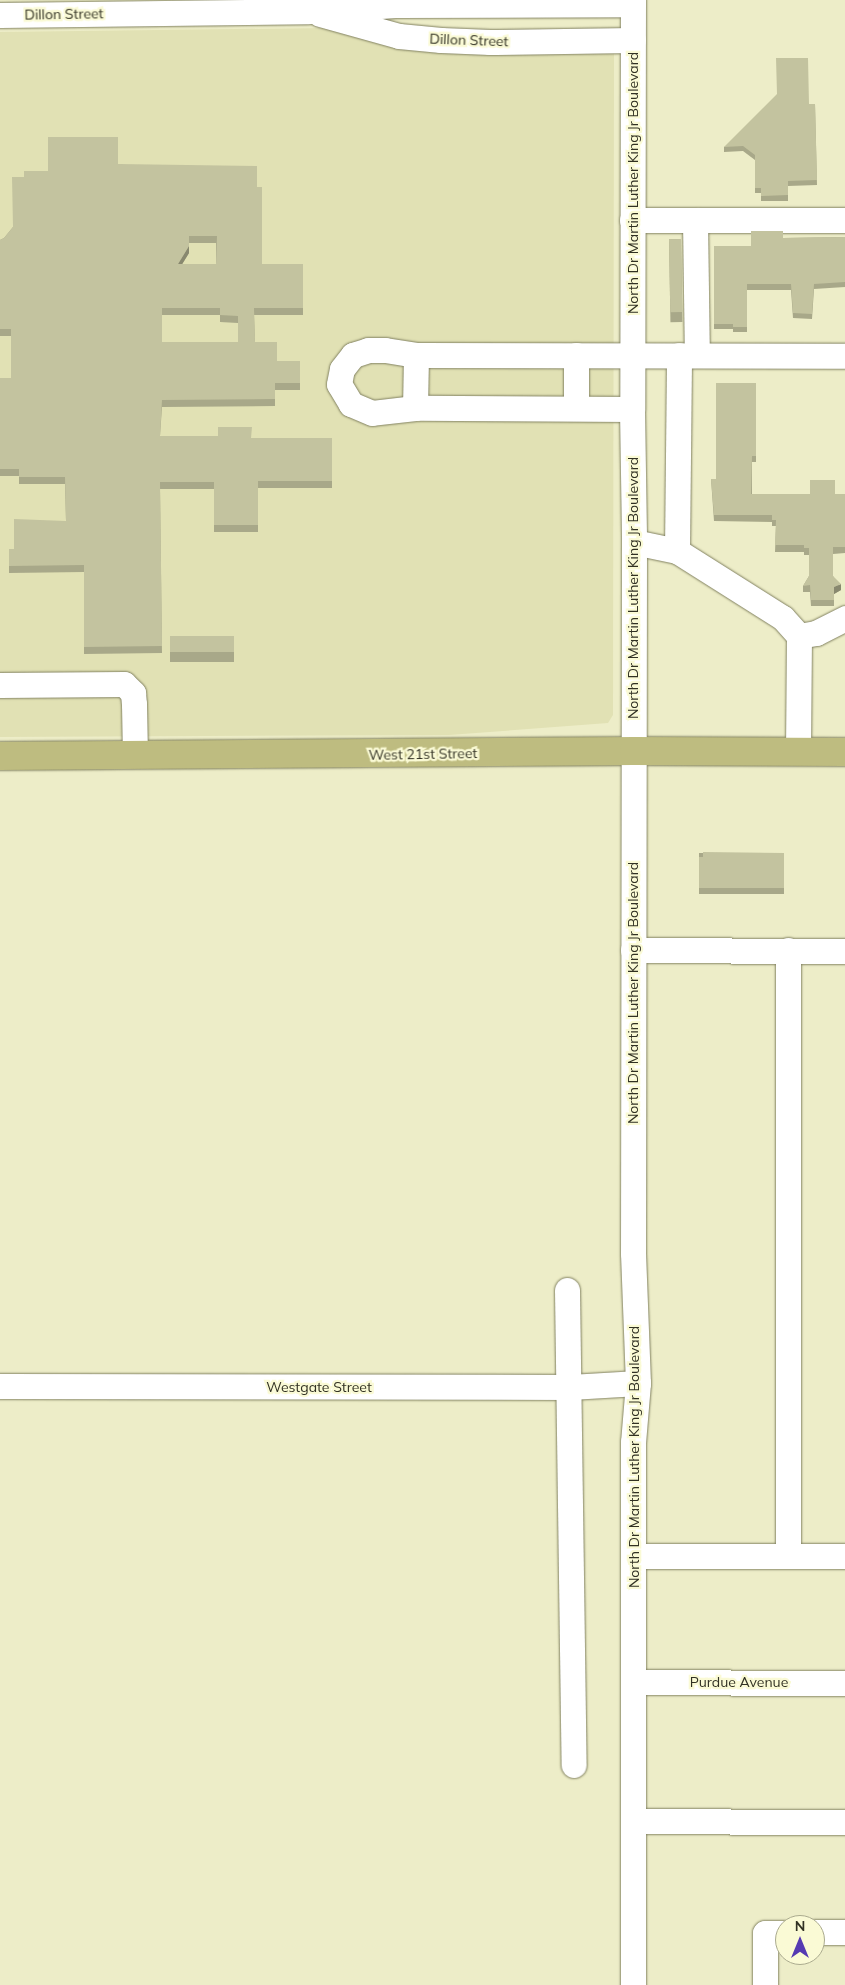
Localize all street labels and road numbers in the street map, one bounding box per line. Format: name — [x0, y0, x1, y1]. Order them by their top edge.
street label: Dillon Street — [24, 5, 104, 23]
street label: Dillon Street — [429, 30, 509, 50]
street label: North Dr Martin Luther King Jr Boulevard — [625, 52, 641, 314]
street label: North Dr Martin Luther King Jr Boulevard — [625, 457, 641, 719]
street label: West 21st Street — [368, 745, 478, 763]
street label: North Dr Martin Luther King Jr Boulevard — [625, 862, 641, 1124]
street label: North Dr Martin Luther King Jr Boulevard — [626, 1326, 642, 1588]
street label: Westgate Street — [266, 1379, 372, 1395]
street label: Purdue Avenue — [690, 1674, 788, 1690]

